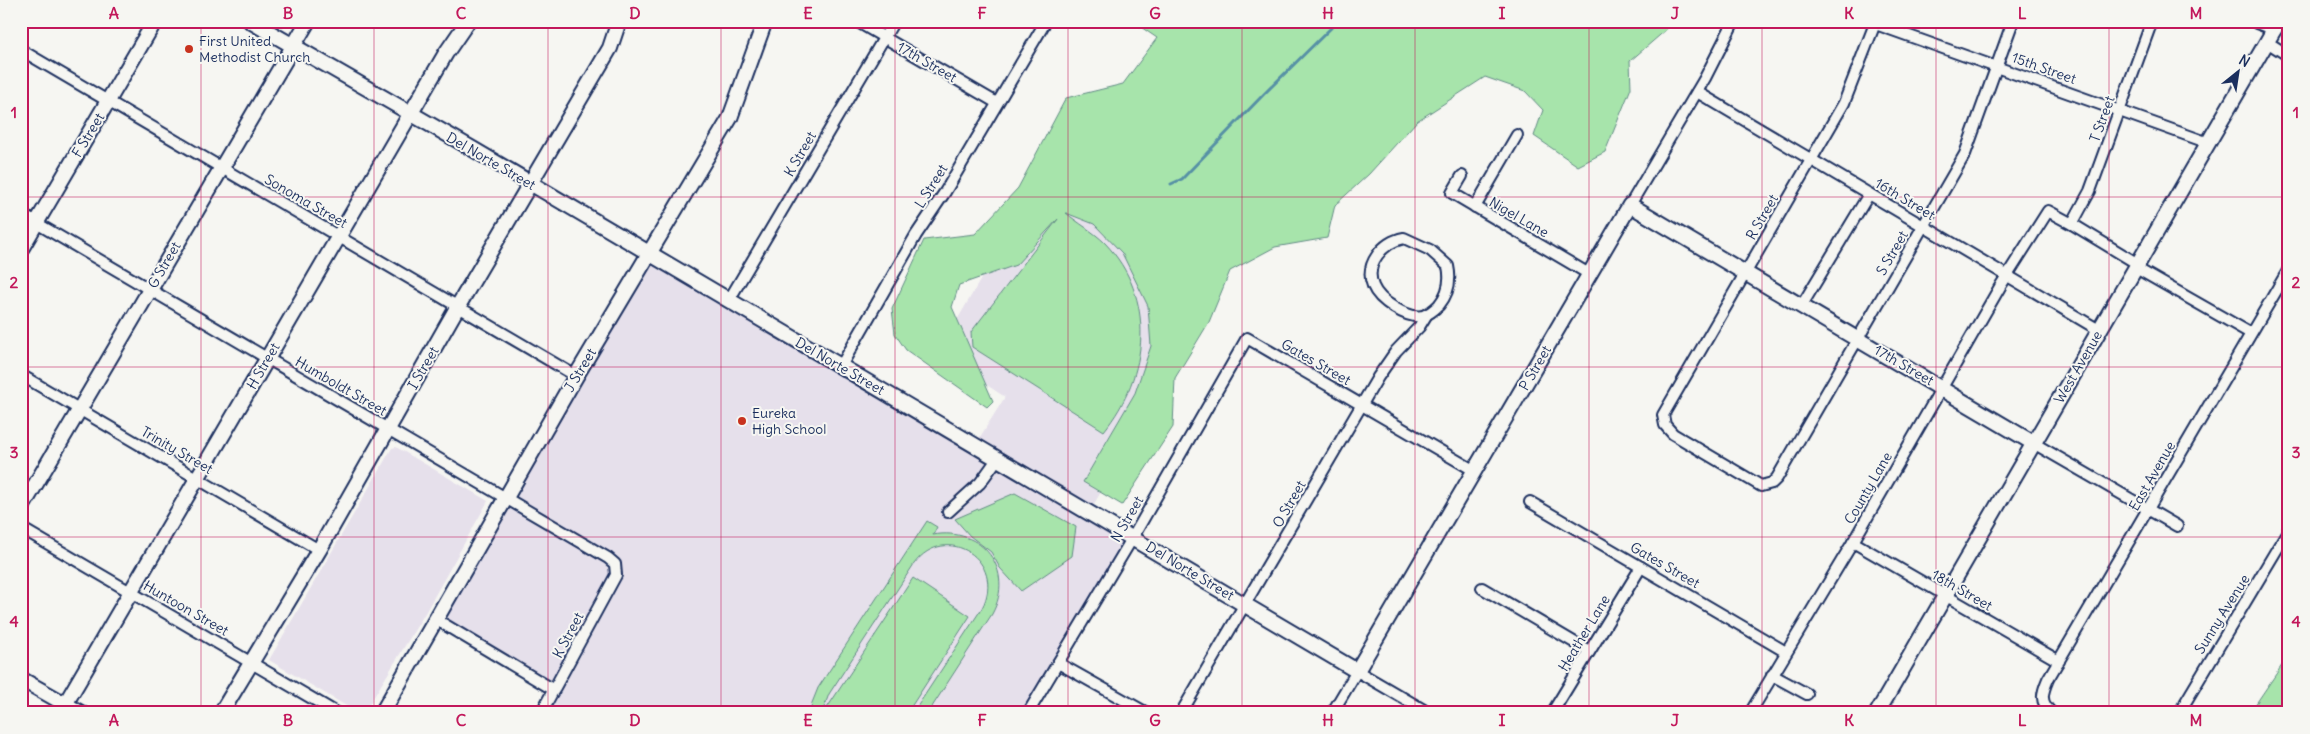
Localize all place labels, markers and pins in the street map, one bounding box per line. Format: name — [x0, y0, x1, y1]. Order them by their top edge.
place label: First United Methodist Church — [199, 32, 310, 66]
marker: First United Methodist Church — [183, 43, 195, 55]
place label: Eureka High School — [752, 404, 826, 438]
marker: Eureka High School — [736, 415, 748, 427]

